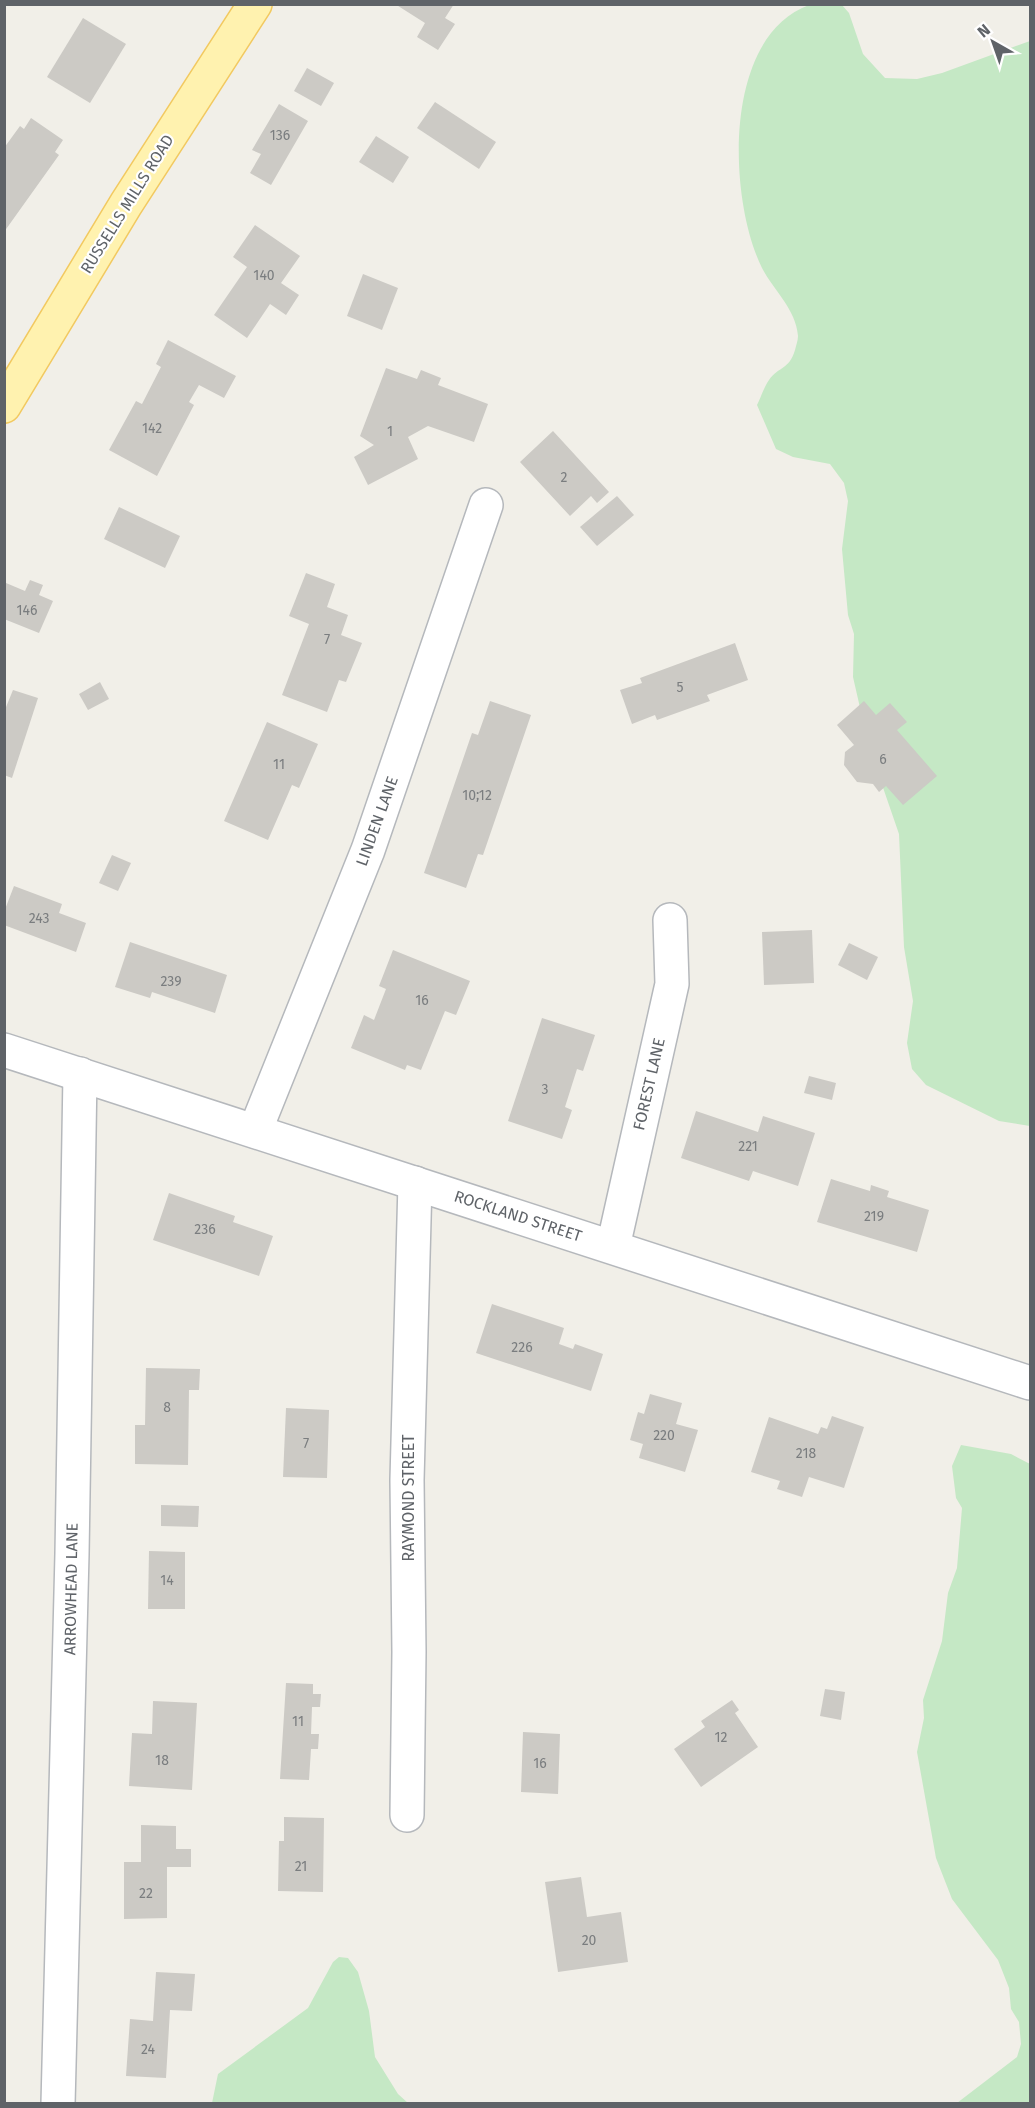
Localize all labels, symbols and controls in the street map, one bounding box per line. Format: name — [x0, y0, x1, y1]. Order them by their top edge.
north arrow — [963, 12, 1023, 72]
text: N — [974, 20, 994, 42]
house number: 136 — [270, 127, 290, 144]
street label: RUSSELLS MILLS ROAD — [76, 131, 178, 277]
house number: 140 — [253, 267, 275, 284]
house number: 142 — [142, 420, 162, 437]
house number: 1 — [387, 423, 393, 440]
house number: 2 — [561, 469, 568, 486]
house number: 146 — [17, 602, 37, 619]
house number: 7 — [324, 631, 330, 648]
house number: 5 — [676, 679, 684, 696]
house number: 6 — [879, 751, 887, 768]
house number: 11 — [273, 756, 285, 773]
street label: LINDEN LANE — [352, 773, 402, 869]
house number: 10;12 — [462, 787, 492, 804]
house number: 243 — [29, 910, 49, 927]
house number: 239 — [160, 973, 182, 990]
house number: 16 — [415, 992, 429, 1009]
street label: FOREST LANE — [629, 1036, 669, 1132]
house number: 3 — [542, 1081, 549, 1098]
house number: 221 — [738, 1138, 758, 1155]
street label: ROCKLAND STREET — [452, 1186, 585, 1246]
house number: 219 — [864, 1208, 884, 1225]
house number: 236 — [194, 1221, 216, 1238]
house number: 226 — [511, 1339, 533, 1356]
house number: 8 — [163, 1399, 171, 1416]
house number: 220 — [653, 1427, 675, 1444]
street label: RAYMOND STREET — [399, 1434, 418, 1562]
house number: 7 — [303, 1435, 309, 1452]
house number: 218 — [796, 1445, 816, 1462]
street label: ARROWHEAD LANE — [60, 1523, 82, 1655]
house number: 14 — [160, 1572, 174, 1589]
house number: 11 — [292, 1713, 304, 1730]
house number: 12 — [715, 1729, 728, 1746]
house number: 18 — [155, 1752, 169, 1769]
house number: 16 — [533, 1755, 547, 1772]
house number: 21 — [295, 1858, 307, 1875]
house number: 22 — [139, 1885, 153, 1902]
house number: 20 — [582, 1932, 597, 1949]
house number: 24 — [141, 2041, 156, 2058]

